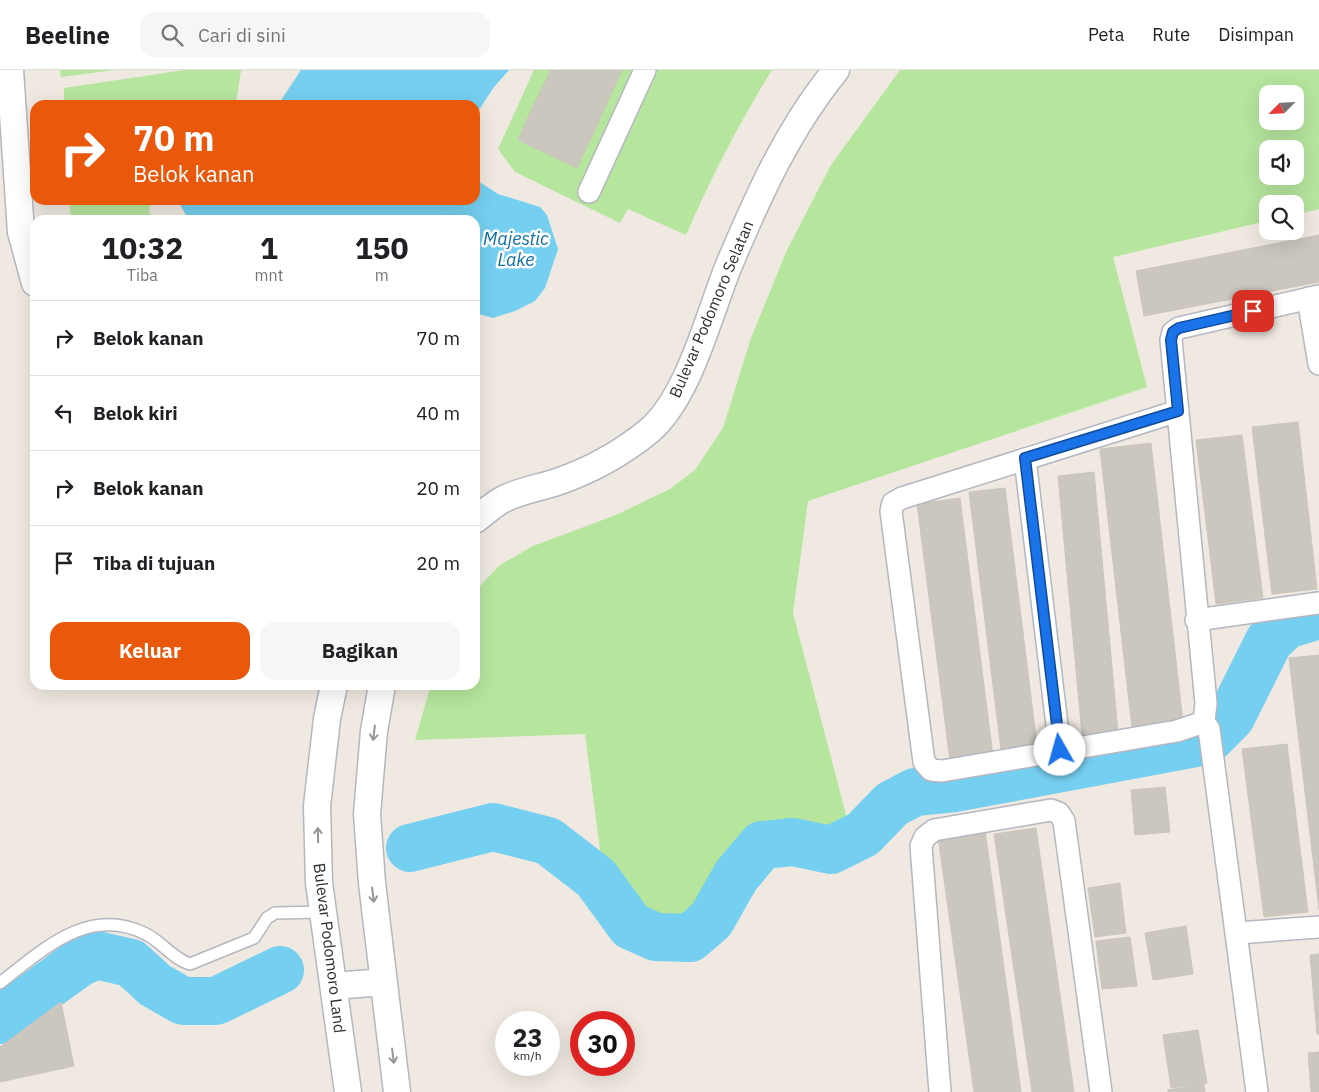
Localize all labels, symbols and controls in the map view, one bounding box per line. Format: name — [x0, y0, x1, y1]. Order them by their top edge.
search box — [140, 12, 490, 57]
text: Beeline — [25, 19, 110, 51]
icon: search — [158, 21, 186, 49]
text: Cari di sini — [198, 23, 286, 47]
text: Peta — [1088, 23, 1124, 46]
text: Rute — [1152, 23, 1190, 46]
text: Disimpan — [1218, 23, 1294, 46]
north arrow — [1259, 85, 1304, 130]
map controls — [1259, 85, 1304, 240]
text: 70 m — [133, 115, 215, 161]
icon: right — [50, 120, 115, 185]
button: sound — [1259, 140, 1304, 185]
text: Belok kanan — [133, 159, 255, 188]
button: search — [1259, 195, 1304, 240]
street label: Bulevar Podomoro Selatan — [665, 217, 757, 401]
water label: Majestic Lake — [483, 227, 549, 271]
text: 10:32 — [101, 228, 183, 267]
text: 1 — [260, 228, 278, 267]
text: 150 — [355, 228, 409, 267]
text: Tiba — [127, 265, 158, 285]
text: mnt — [255, 265, 283, 285]
text: m — [375, 265, 389, 285]
pin — [1232, 290, 1274, 332]
icon: arrive — [1239, 297, 1267, 325]
icon: right — [50, 324, 78, 352]
text: Belok kanan — [93, 326, 204, 350]
text: 70 m — [416, 326, 460, 350]
icon: left — [50, 399, 78, 427]
text: Belok kiri — [93, 401, 178, 425]
text: 40 m — [416, 401, 460, 425]
icon: right — [50, 474, 78, 502]
text: Belok kanan — [93, 476, 204, 500]
text: 20 m — [416, 476, 460, 500]
icon: arrive — [50, 549, 78, 577]
text: Tiba di tujuan — [93, 551, 215, 575]
text: 20 m — [416, 551, 460, 575]
button: Keluar — [50, 622, 250, 680]
button: Bagikan — [260, 622, 460, 680]
position arrow — [1033, 723, 1085, 775]
one-way arrow — [369, 725, 379, 741]
one-way arrow — [313, 828, 322, 844]
street label: Bulevar Podomoro Land — [310, 862, 350, 1034]
one-way arrow — [368, 887, 378, 903]
speed limit sign: 30 — [570, 1011, 635, 1076]
text: 23 — [512, 1021, 543, 1054]
one-way arrow — [388, 1048, 398, 1064]
text: km/h — [513, 1048, 542, 1063]

